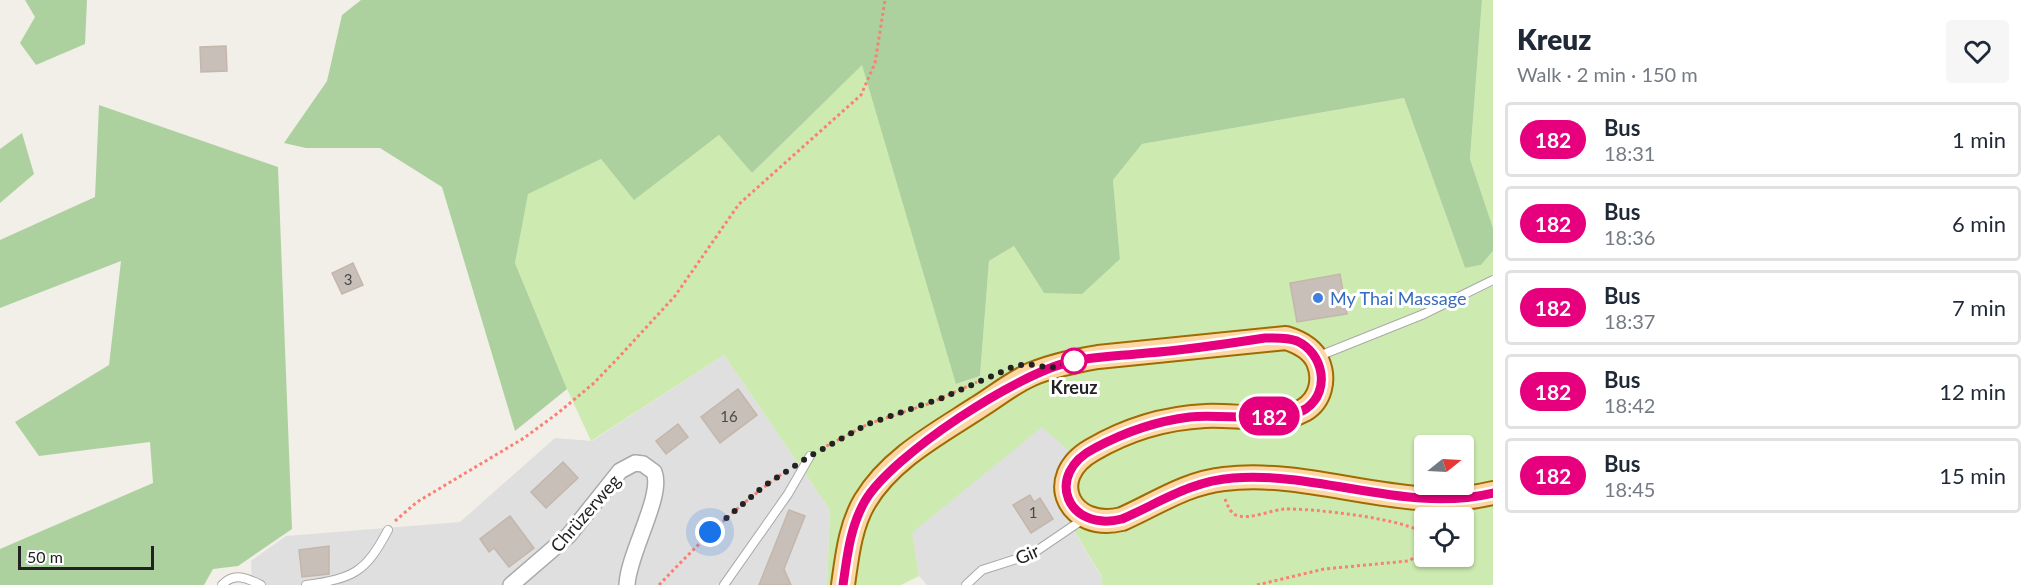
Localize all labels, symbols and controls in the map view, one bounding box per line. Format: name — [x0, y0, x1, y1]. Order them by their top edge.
button: heart — [1946, 20, 2009, 83]
text: Kreuz — [1517, 22, 1591, 56]
text: Walk · 2 min · 150 m — [1517, 62, 1698, 86]
text: Bus — [1604, 114, 1640, 141]
text: 1 min — [1952, 126, 2006, 153]
text: 182 — [1535, 127, 1571, 152]
text: 18:31 — [1604, 141, 1655, 165]
text: Bus — [1604, 198, 1640, 225]
text: 6 min — [1952, 210, 2006, 237]
text: 182 — [1535, 211, 1571, 236]
text: 18:36 — [1604, 225, 1655, 249]
house number: 3 — [344, 270, 352, 288]
text: Bus — [1604, 282, 1640, 309]
place label: My Thai Massage — [1330, 287, 1466, 309]
marker: My Thai Massage — [1311, 291, 1325, 305]
text: 7 min — [1952, 294, 2006, 321]
text: 182 — [1535, 295, 1571, 320]
text: 18:37 — [1604, 309, 1655, 333]
marker: Kreuz — [1061, 348, 1087, 374]
text: Bus — [1604, 366, 1640, 393]
place label: Kreuz — [1051, 376, 1097, 398]
text: 12 min — [1939, 378, 2006, 405]
text: 182 — [1535, 379, 1571, 404]
text: 18:42 — [1604, 393, 1655, 417]
line badge: 182 — [1234, 396, 1304, 436]
text: 182 — [1251, 404, 1287, 429]
house number: 16 — [720, 407, 738, 425]
north arrow — [1414, 435, 1474, 495]
map controls — [1414, 435, 1474, 567]
text: Bus — [1604, 450, 1640, 477]
text: 15 min — [1939, 462, 2006, 489]
text: 182 — [1535, 463, 1571, 488]
street label: Chrüzerweg — [545, 470, 625, 556]
text: 18:45 — [1604, 477, 1655, 501]
house number: 1 — [1029, 503, 1037, 521]
button: locate — [1414, 507, 1474, 567]
your location — [695, 517, 725, 547]
street label: Gir — [1012, 539, 1043, 569]
scale bar — [18, 543, 154, 570]
text: 50 m — [27, 547, 63, 566]

